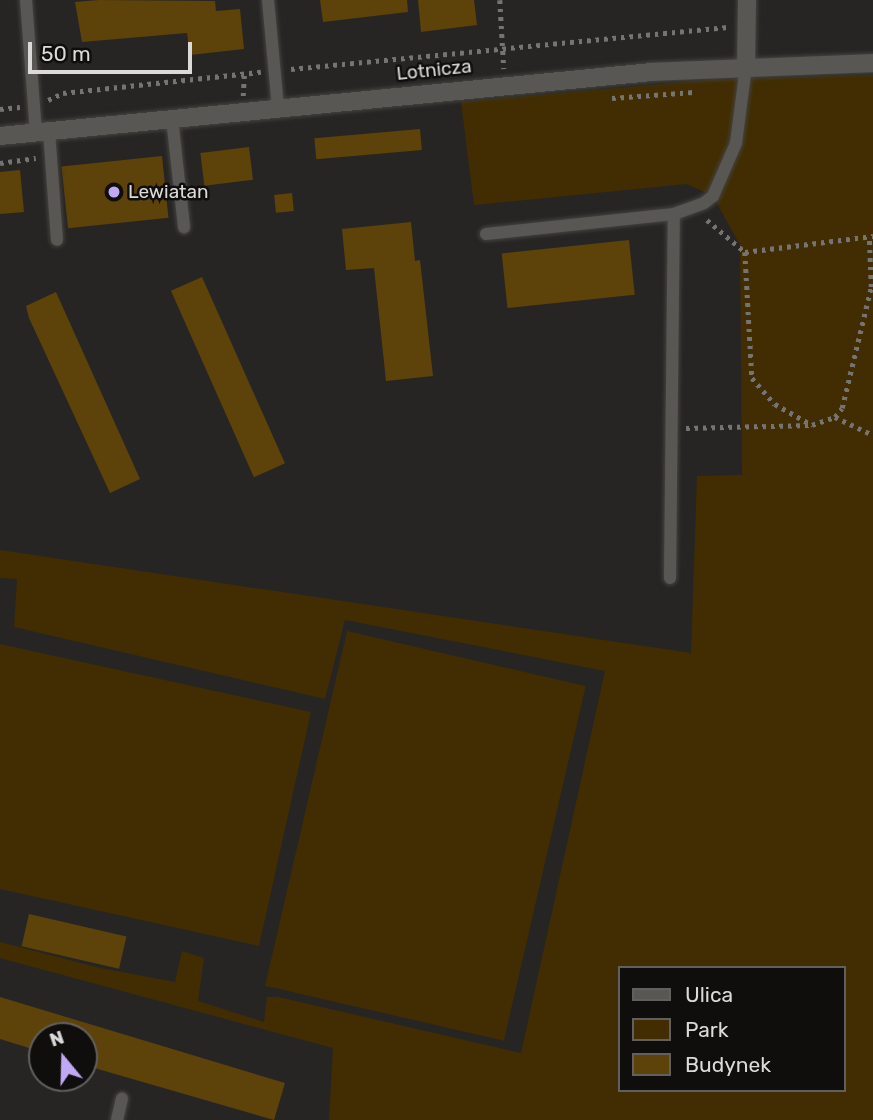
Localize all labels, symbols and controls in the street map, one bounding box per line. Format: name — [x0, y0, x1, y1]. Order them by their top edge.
scale bar — [32, 28, 196, 72]
text: 50 m — [41, 41, 91, 66]
street label: Lotnicza — [395, 55, 473, 85]
place label: Lewiatan — [128, 181, 209, 203]
marker: Lewiatan — [106, 184, 122, 200]
legend — [618, 966, 845, 1092]
text: Ulica — [685, 982, 733, 1007]
text: Park — [685, 1017, 729, 1042]
north arrow — [28, 1022, 98, 1092]
text: N — [46, 1025, 67, 1052]
text: Budynek — [685, 1052, 771, 1077]

